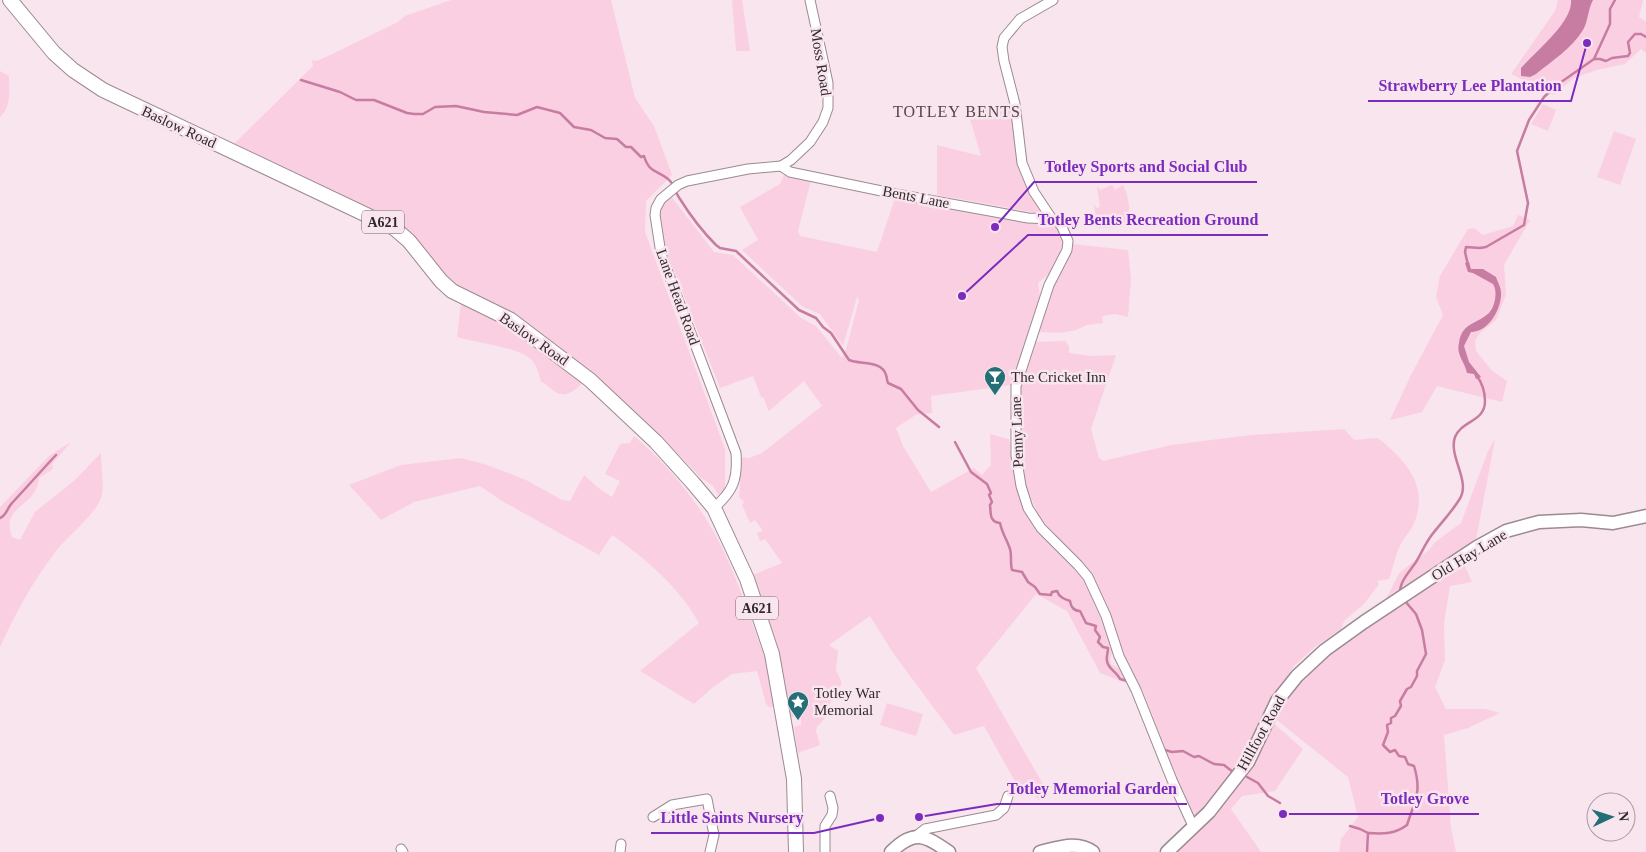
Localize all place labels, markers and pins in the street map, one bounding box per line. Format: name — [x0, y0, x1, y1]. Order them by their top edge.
callout: Strawberry Lee Plantation — [1368, 70, 1571, 101]
callout: Totley Sports and Social Club — [1034, 151, 1257, 182]
callout: Totley Bents Recreation Ground — [1028, 204, 1268, 235]
bar icon: The Cricket Inn — [983, 365, 1007, 396]
place label: The Cricket Inn — [1011, 369, 1106, 385]
place label: Totley War Memorial — [814, 685, 880, 718]
place icon: Totley War Memorial — [786, 690, 810, 721]
callout: Totley Memorial Garden — [997, 773, 1187, 804]
callout: Totley Grove — [1371, 783, 1479, 814]
callout: Little Saints Nursery — [651, 802, 814, 833]

